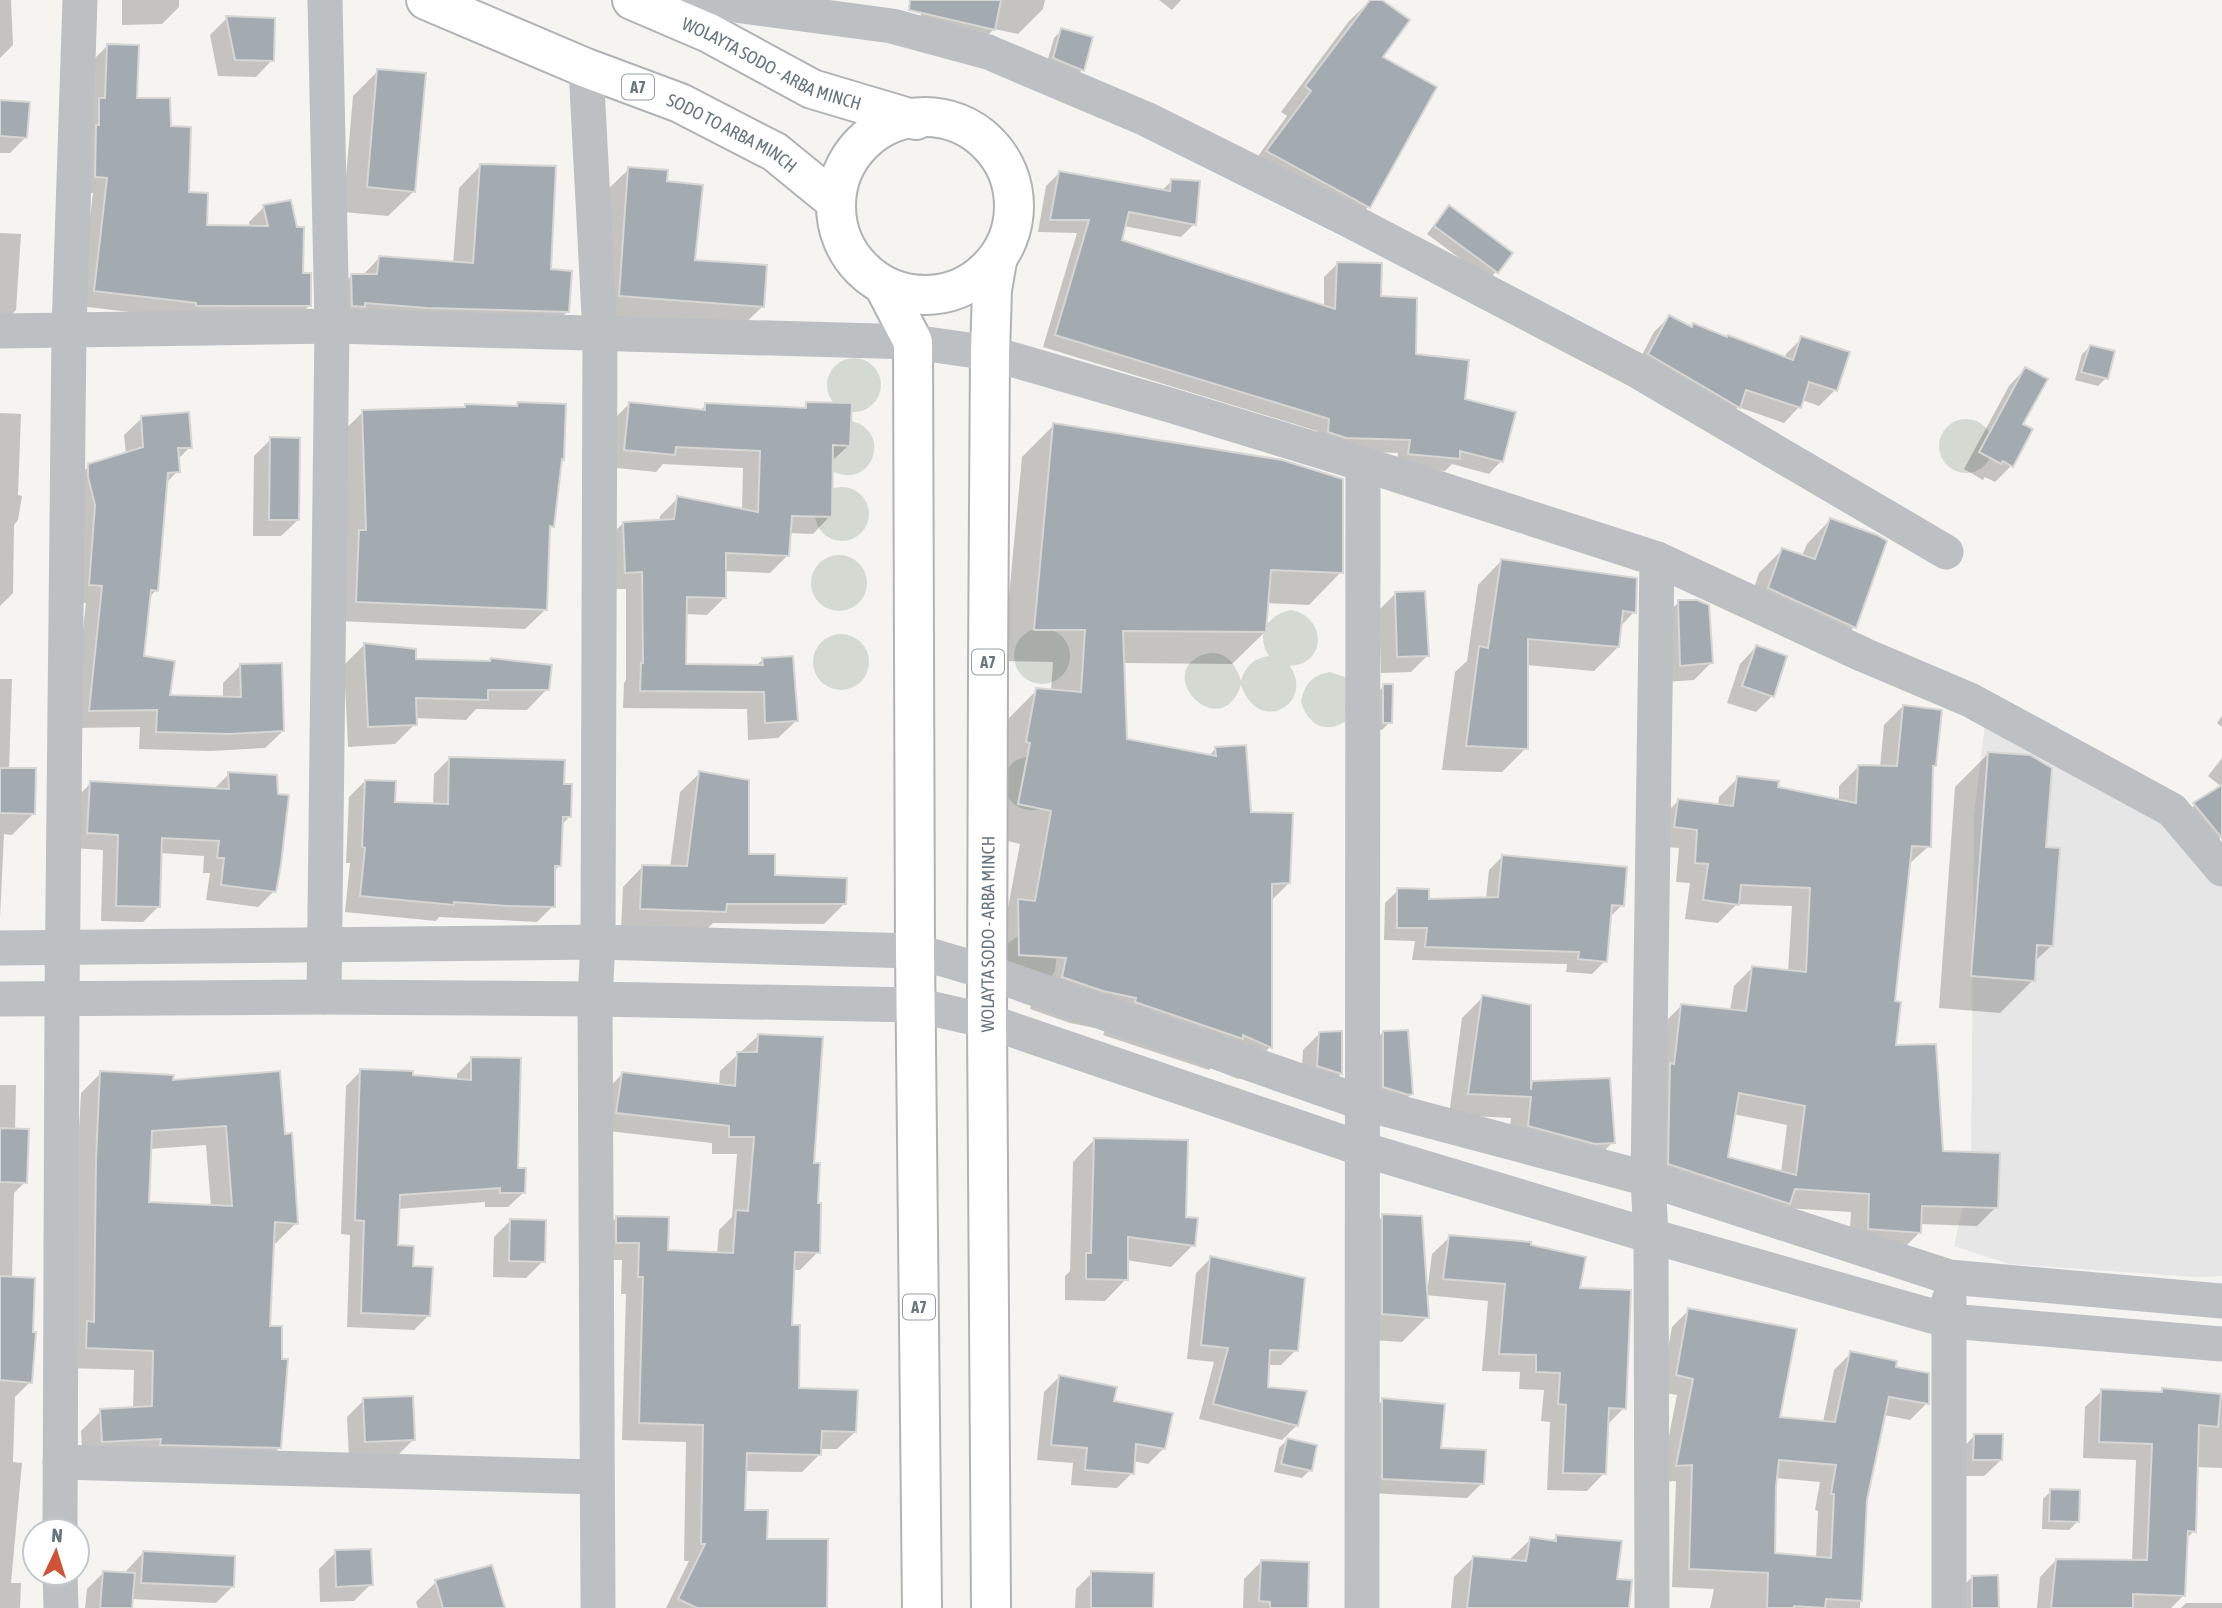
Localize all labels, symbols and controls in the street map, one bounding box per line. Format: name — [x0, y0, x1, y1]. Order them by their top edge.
street label: WOLAYTA SODO - ARBA MINCH — [679, 12, 864, 114]
road number: A7 — [622, 74, 654, 100]
street label: SODO TO ARBA MINCH — [664, 89, 801, 176]
road number: A7 — [972, 650, 1004, 674]
street label: WOLAYTA SODO - ARBA MINCH — [976, 836, 998, 1032]
road number: A7 — [903, 1294, 935, 1320]
north arrow — [21, 1517, 91, 1587]
text: N — [51, 1524, 64, 1546]

